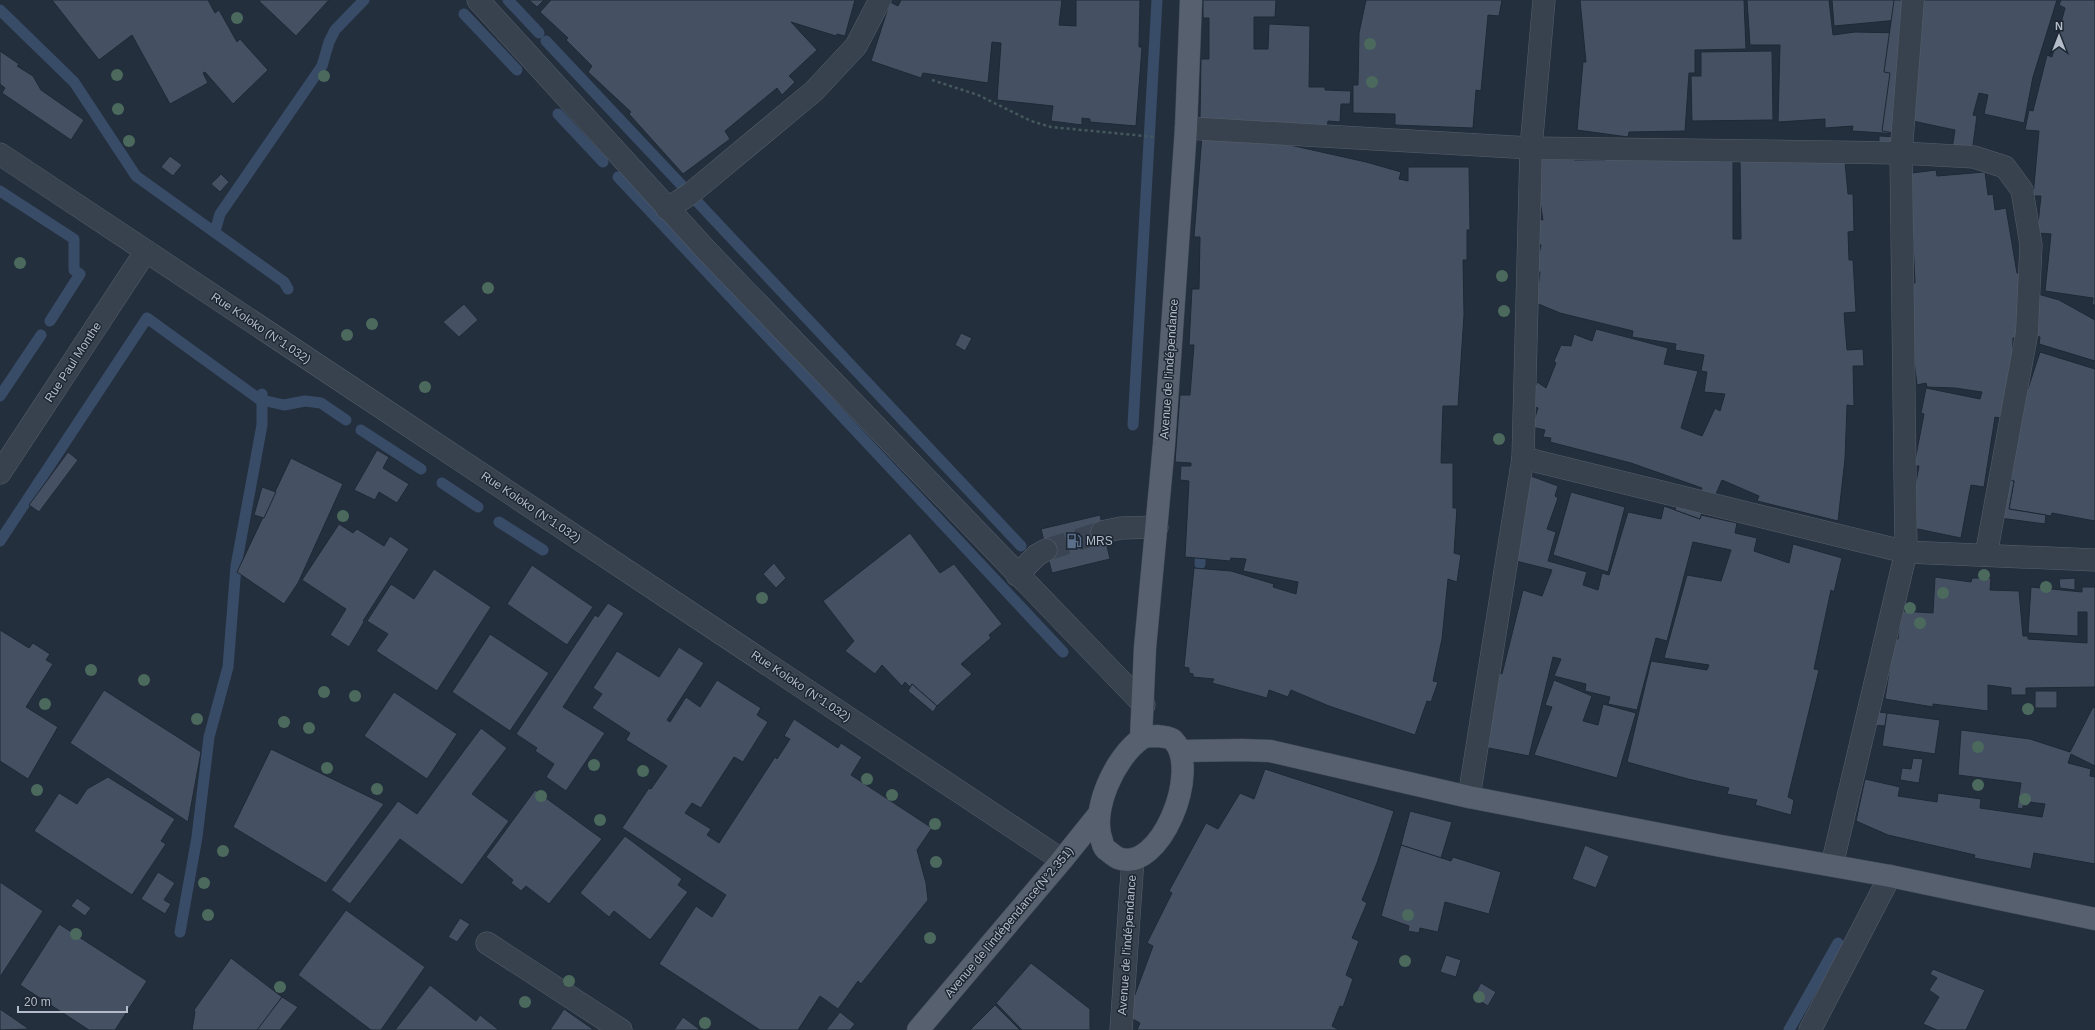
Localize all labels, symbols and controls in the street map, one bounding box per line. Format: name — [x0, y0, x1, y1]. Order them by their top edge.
north arrow — [2039, 16, 2079, 56]
text: N — [2055, 20, 2063, 32]
street label: Rue Koloko (N°1.032) — [209, 290, 313, 366]
street label: Avenue de l'indépendance — [1157, 298, 1181, 440]
street label: Rue Paul Monthe — [42, 319, 104, 405]
street label: Rue Koloko (N°1.032) — [479, 469, 583, 545]
fuel station icon: MRS — [1065, 532, 1083, 550]
place label: MRS — [1086, 534, 1113, 548]
street label: Rue Koloko (N°1.032) — [749, 648, 853, 724]
street label: Avenue de l'indépendance(N°2.351) — [942, 844, 1076, 1000]
street label: Avenue de l'indépendance — [1115, 874, 1139, 1016]
scale bar — [18, 988, 127, 1014]
text: 20 m — [24, 995, 51, 1009]

